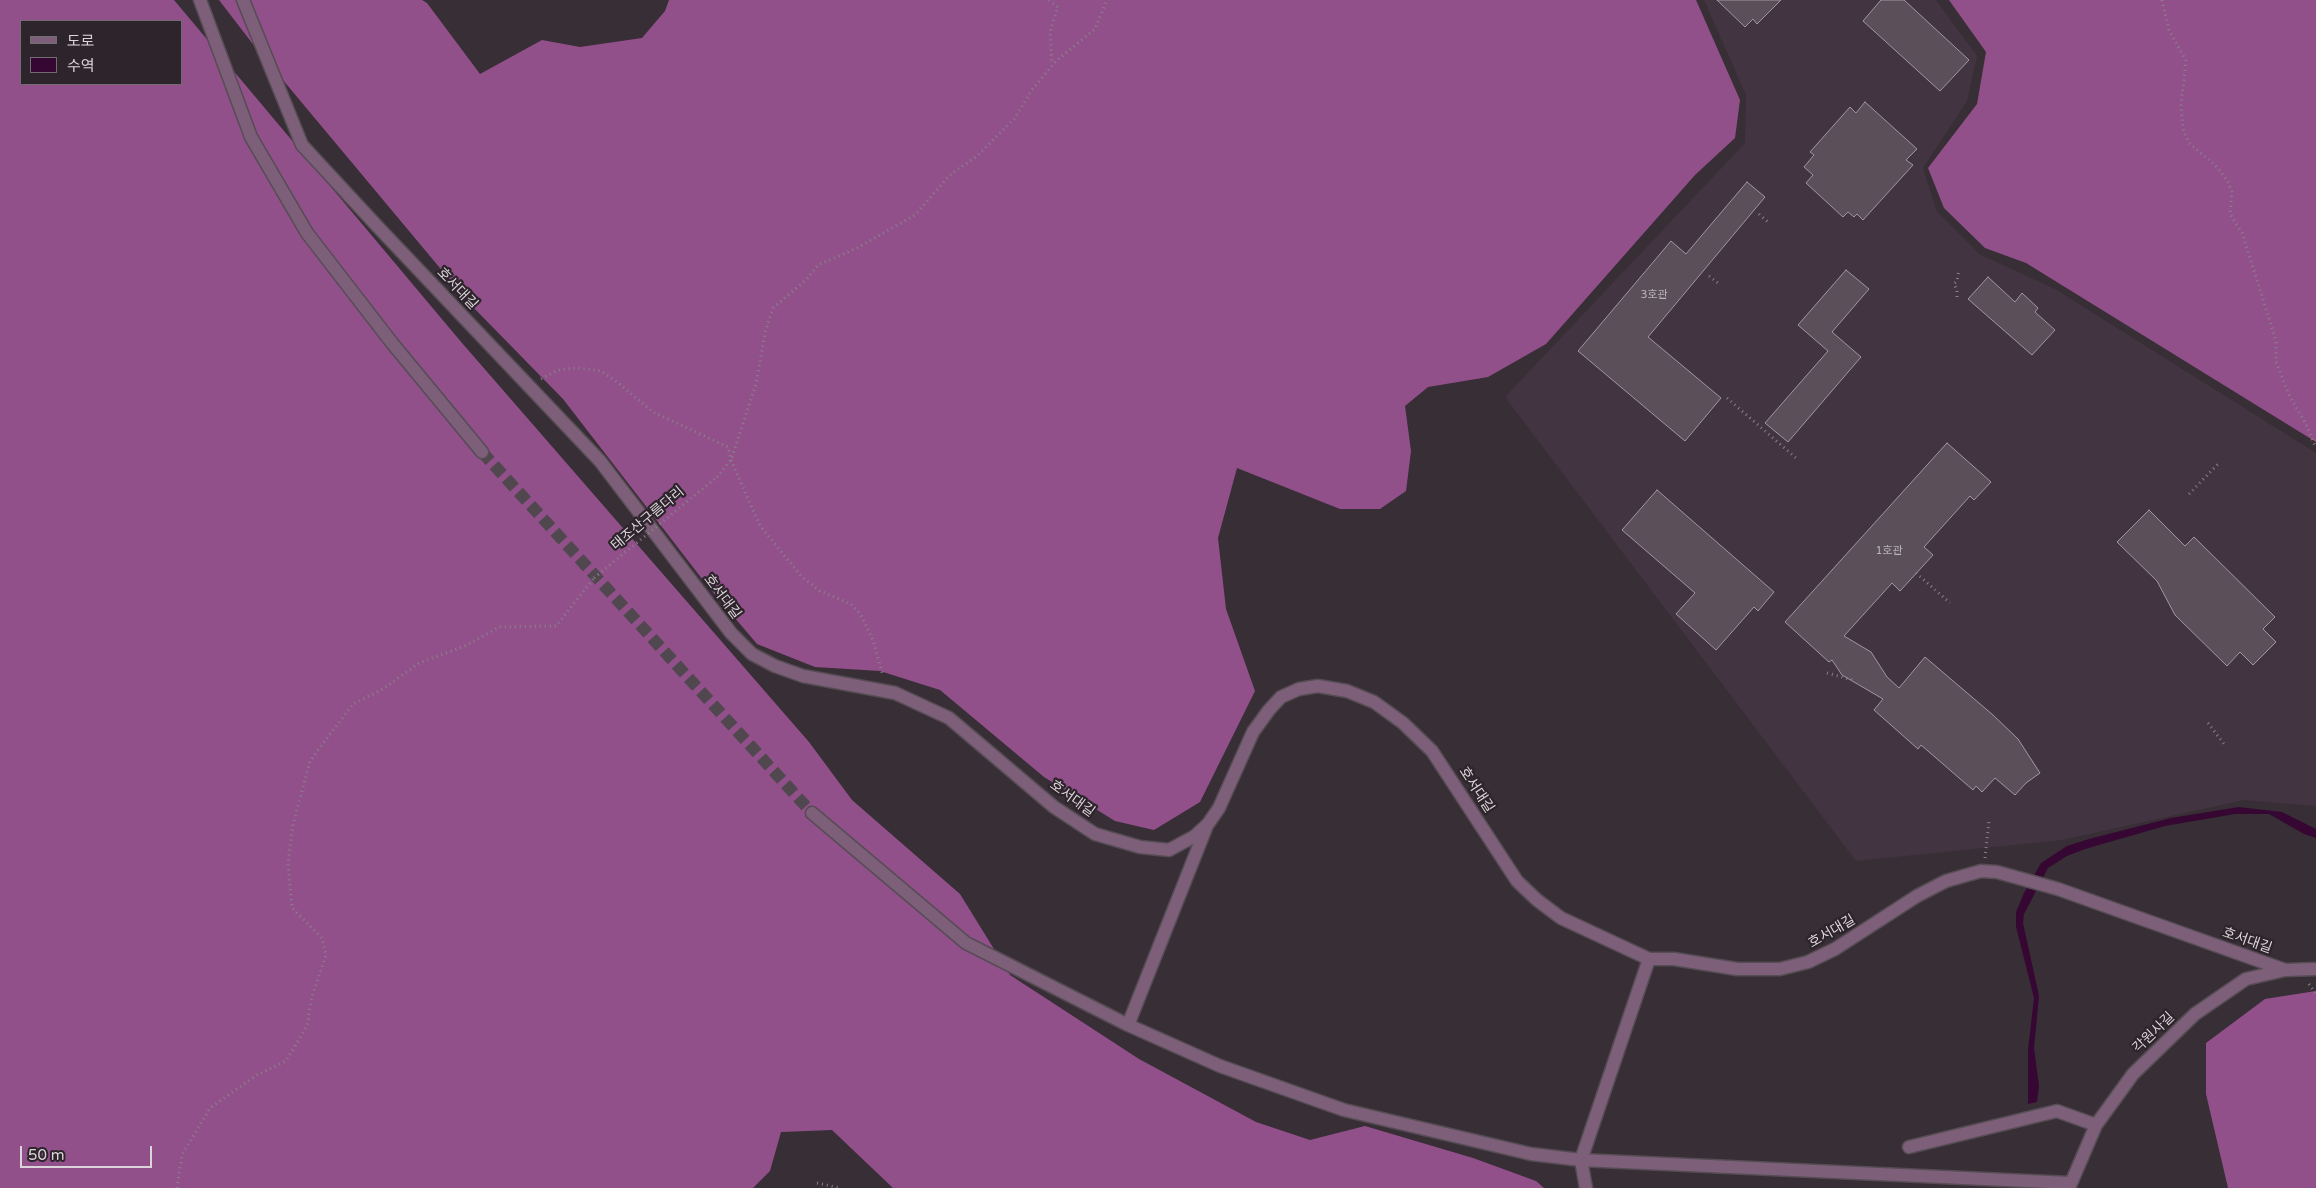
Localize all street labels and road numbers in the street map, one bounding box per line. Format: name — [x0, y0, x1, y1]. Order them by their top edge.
street label: 호서대길 — [433, 265, 481, 313]
street label: 태조산구름다리 — [608, 484, 688, 554]
street label: 호서대길 — [700, 571, 744, 623]
street label: 호서대길 — [1455, 764, 1497, 816]
street label: 호서대길 — [1046, 777, 1098, 821]
street label: 호서대길 — [1805, 912, 1859, 952]
street label: 호서대길 — [2220, 925, 2274, 957]
street label: 각원사길 — [2130, 1009, 2178, 1057]

